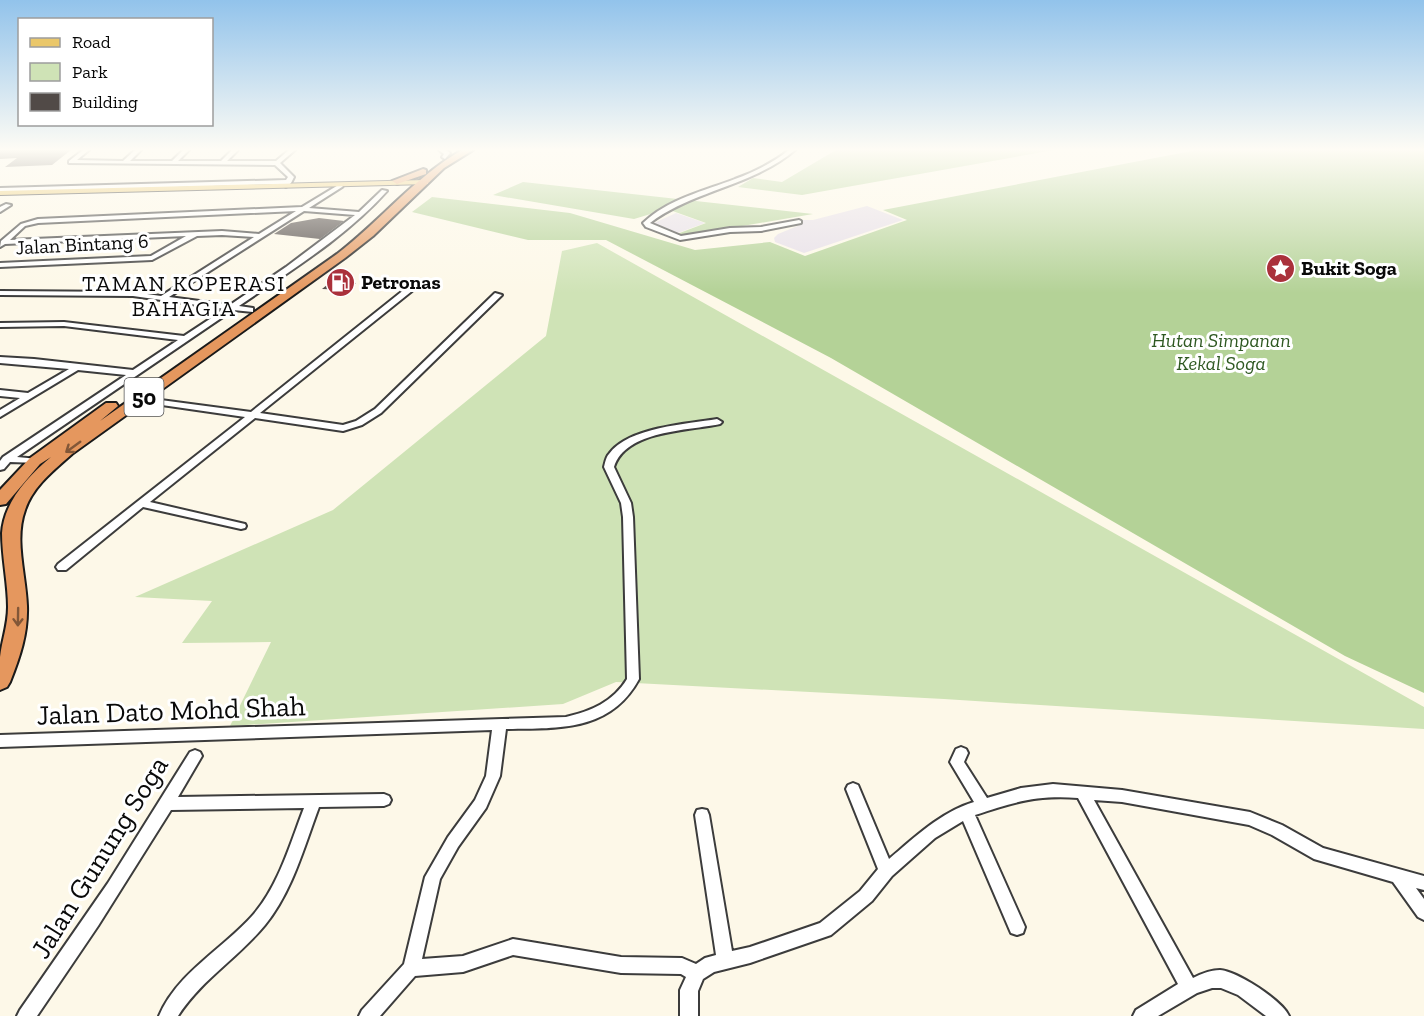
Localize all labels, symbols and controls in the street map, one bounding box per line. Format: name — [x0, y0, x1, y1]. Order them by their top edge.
legend — [18, 18, 213, 126]
text: Road — [72, 31, 111, 53]
text: Park — [72, 61, 108, 83]
text: Building — [72, 91, 138, 113]
street label: Jalan Bintang 6 — [15, 229, 149, 259]
place icon: Bukit Soga — [1264, 252, 1296, 284]
place label: Bukit Soga — [1301, 256, 1397, 280]
fuel station icon: Petronas — [324, 266, 356, 298]
district label: TAMAN KOPERASI BAHAGIA — [82, 270, 286, 322]
place label: Petronas — [361, 270, 441, 294]
park label: Hutan Simpanan Kekal Soga — [1151, 328, 1291, 375]
road number: 50 — [124, 378, 164, 416]
one-way arrow — [66, 441, 82, 453]
one-way arrow — [12, 606, 24, 626]
street label: Jalan Dato Mohd Shah — [36, 689, 306, 732]
street label: Jalan Gunung Soga — [24, 750, 175, 964]

